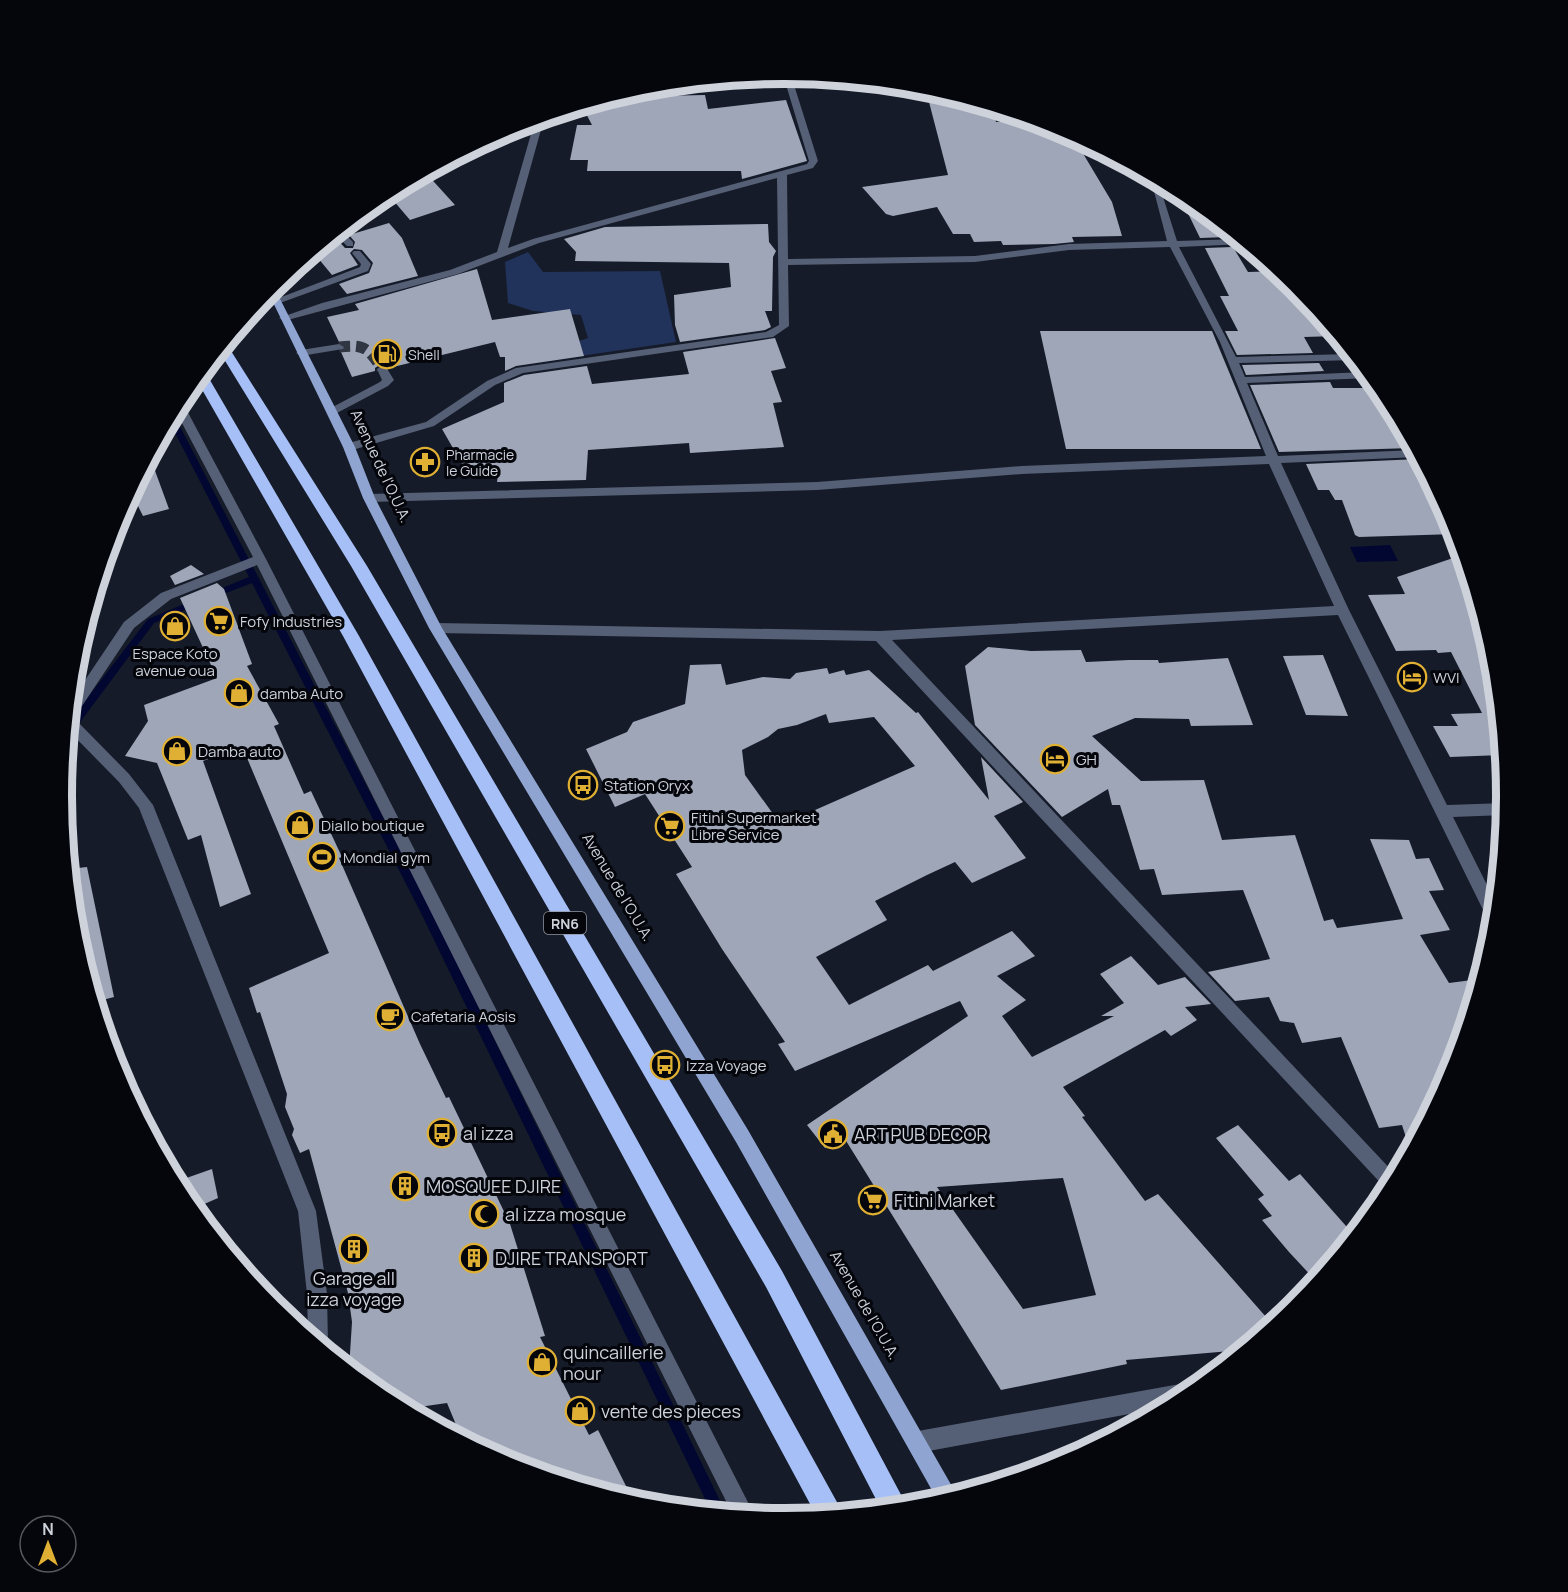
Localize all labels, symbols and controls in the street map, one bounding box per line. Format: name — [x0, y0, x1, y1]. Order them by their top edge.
fuel station icon: Shell — [371, 338, 403, 370]
place label: Shell — [408, 345, 440, 364]
street label: Avenue de l'O.U.A. — [346, 406, 416, 526]
place label: Pharmacie le Guide — [446, 445, 514, 480]
pharmacy icon: Pharmacie le Guide — [409, 446, 441, 478]
supermarket icon: Fofy Industries — [203, 605, 235, 637]
shop icon: Espace Koto avenue oua — [159, 610, 191, 642]
place label: Fofy Industries — [240, 611, 342, 632]
place label: Espace Koto avenue oua — [132, 643, 218, 681]
hotel icon: WVI — [1396, 661, 1428, 693]
place label: WVI — [1433, 667, 1460, 688]
shop icon: damba Auto — [223, 677, 255, 709]
place label: damba Auto — [260, 683, 343, 704]
shop icon: Damba auto — [161, 735, 193, 767]
place label: Damba auto — [198, 741, 281, 762]
hotel icon: GH — [1039, 743, 1071, 775]
place label: GH — [1076, 749, 1097, 770]
bus stop icon: Station Oryx — [567, 769, 599, 801]
place label: Station Oryx — [604, 775, 690, 796]
place label: Fitini Supermarket Libre Service — [691, 807, 817, 845]
shop icon: Diallo boutique — [284, 809, 316, 841]
supermarket icon: Fitini Supermarket Libre Service — [654, 810, 686, 842]
place label: Diallo boutique — [321, 815, 425, 836]
street label: Avenue de l'O.U.A. — [577, 829, 659, 945]
sports icon: Mondial gym — [306, 841, 338, 873]
place label: Mondial gym — [343, 847, 430, 868]
road number: RN6 — [544, 912, 586, 934]
cafe icon: Cafetaria Aosis — [374, 1000, 406, 1032]
place label: Cafetaria Aosis — [411, 1006, 516, 1027]
bus stop icon: Izza Voyage — [649, 1049, 681, 1081]
place label: Izza Voyage — [686, 1055, 767, 1076]
bus stop icon: al izza — [426, 1117, 458, 1149]
public building icon: ART PUB DECOR — [817, 1118, 849, 1150]
place label: al izza — [463, 1121, 514, 1145]
place label: ART PUB DECOR — [854, 1122, 988, 1146]
building icon: MOSQUEE DJIRE — [389, 1170, 421, 1202]
place label: MOSQUEE DJIRE — [426, 1174, 561, 1198]
supermarket icon: Fitini Market — [857, 1184, 889, 1216]
place label: Fitini Market — [894, 1188, 995, 1212]
mosque icon: al izza mosque — [468, 1198, 500, 1230]
place label: al izza mosque — [505, 1202, 626, 1226]
building icon: Garage all izza voyage — [338, 1233, 370, 1265]
building icon: DJIRE TRANSPORT — [458, 1242, 490, 1274]
place label: DJIRE TRANSPORT — [495, 1246, 648, 1270]
street label: Avenue de l'O.U.A. — [825, 1247, 905, 1363]
place label: Garage all izza voyage — [306, 1266, 402, 1311]
place label: quincaillerie nour — [563, 1340, 663, 1385]
shop icon: quincaillerie nour — [526, 1346, 558, 1378]
shop icon: vente des pieces — [564, 1395, 596, 1427]
place label: vente des pieces — [601, 1399, 741, 1423]
north arrow — [18, 1514, 78, 1574]
text: N — [42, 1518, 54, 1540]

